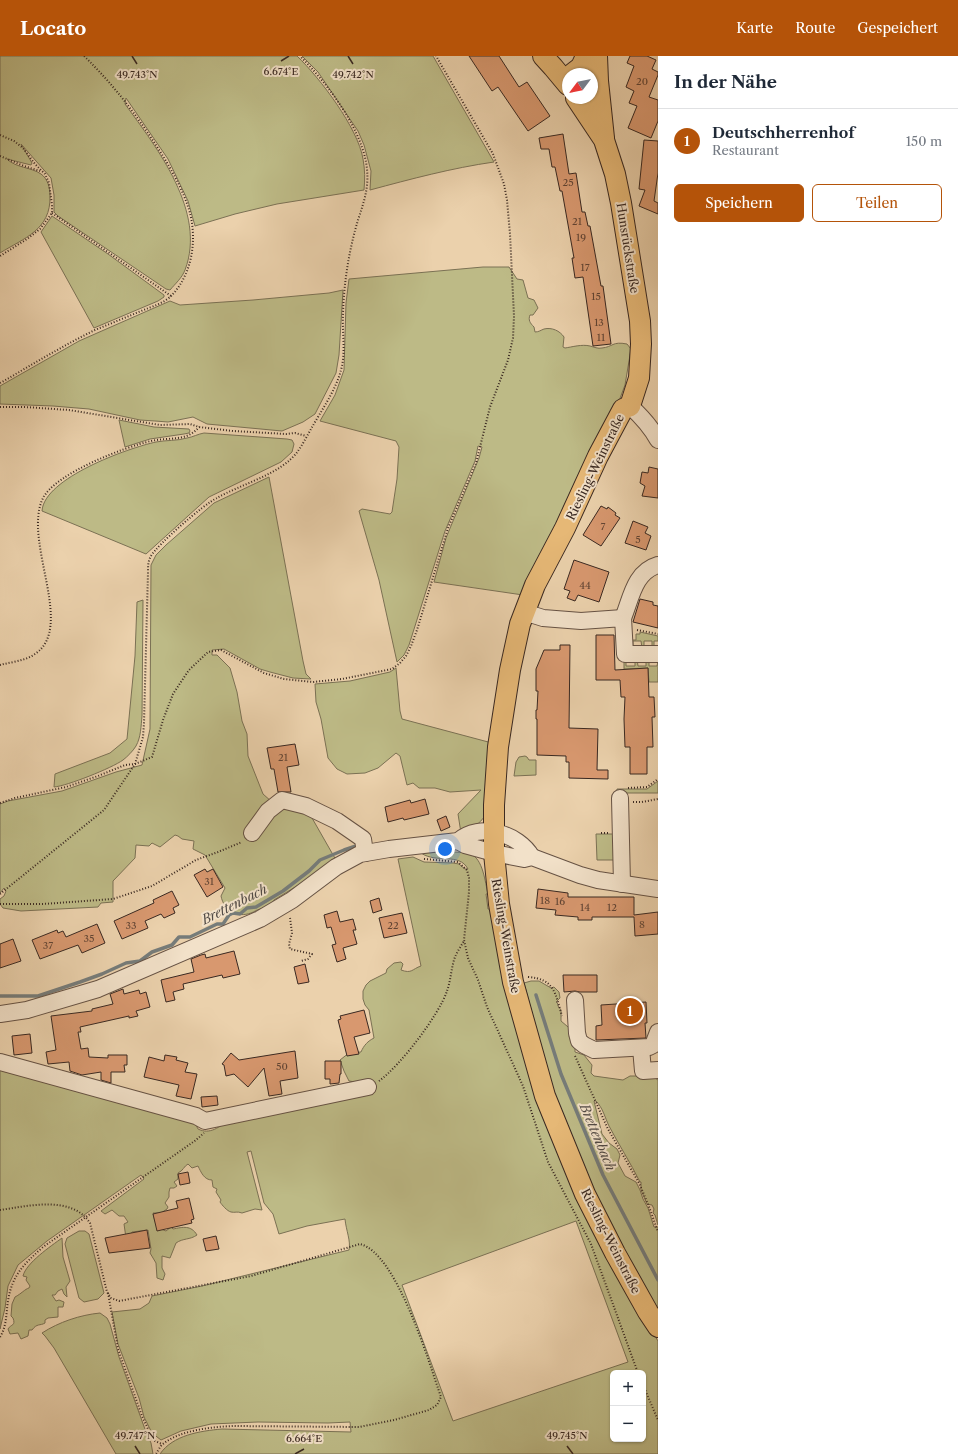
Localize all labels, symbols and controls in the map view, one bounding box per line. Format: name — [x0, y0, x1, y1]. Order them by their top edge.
text: Locato — [20, 17, 86, 40]
text: Karte — [736, 19, 773, 37]
text: Route — [795, 19, 835, 37]
text: Gespeichert — [857, 19, 938, 37]
text: 6.674°E — [264, 65, 298, 78]
text: 49.743°N — [116, 68, 158, 81]
text: 49.742°N — [332, 68, 374, 81]
north arrow — [562, 68, 598, 104]
text: In der Nähe — [674, 72, 777, 92]
house number: 20 — [636, 75, 648, 88]
text: Deutschherrenhof — [712, 123, 855, 142]
text: 1 — [684, 133, 690, 149]
text: 150 m — [906, 133, 942, 149]
text: Restaurant — [712, 142, 779, 158]
house number: 25 — [562, 176, 574, 189]
button: Speichern — [674, 184, 804, 222]
button: Teilen — [812, 184, 942, 222]
street label: Hunsrückstraße — [613, 202, 643, 295]
house number: 21 — [572, 215, 583, 228]
house number: 19 — [576, 231, 586, 244]
house number: 17 — [580, 261, 590, 274]
house number: 15 — [591, 290, 601, 303]
house number: 13 — [594, 316, 604, 329]
house number: 11 — [597, 331, 606, 344]
street label: Riesling-Weinstraße — [563, 411, 627, 522]
house number: 7 — [601, 520, 606, 533]
house number: 5 — [635, 533, 641, 546]
house number: 44 — [579, 579, 591, 592]
house number: 21 — [278, 751, 289, 764]
your location — [435, 839, 455, 859]
house number: 31 — [204, 875, 215, 888]
street label: Riesling-Weinstraße — [489, 878, 524, 995]
water label: Brettenbach — [198, 881, 270, 928]
house number: 18 — [540, 894, 550, 907]
house number: 16 — [555, 895, 565, 908]
house number: 14 — [580, 901, 590, 914]
house number: 12 — [607, 901, 617, 914]
house number: 8 — [639, 918, 645, 931]
house number: 33 — [125, 919, 137, 932]
house number: 22 — [387, 919, 399, 932]
house number: 35 — [84, 932, 94, 945]
house number: 37 — [43, 939, 53, 952]
pin: 1 — [617, 996, 643, 1026]
house number: 50 — [276, 1060, 288, 1073]
water label: Brettenbach — [576, 1100, 619, 1173]
street label: Riesling-Weinstraße — [578, 1186, 644, 1296]
map controls — [610, 1370, 646, 1442]
button: + — [610, 1370, 646, 1406]
button: − — [610, 1406, 646, 1442]
text: 49.747°N — [115, 1429, 155, 1442]
text: 49.745°N — [546, 1429, 588, 1442]
text: 6.664°E — [286, 1432, 322, 1445]

